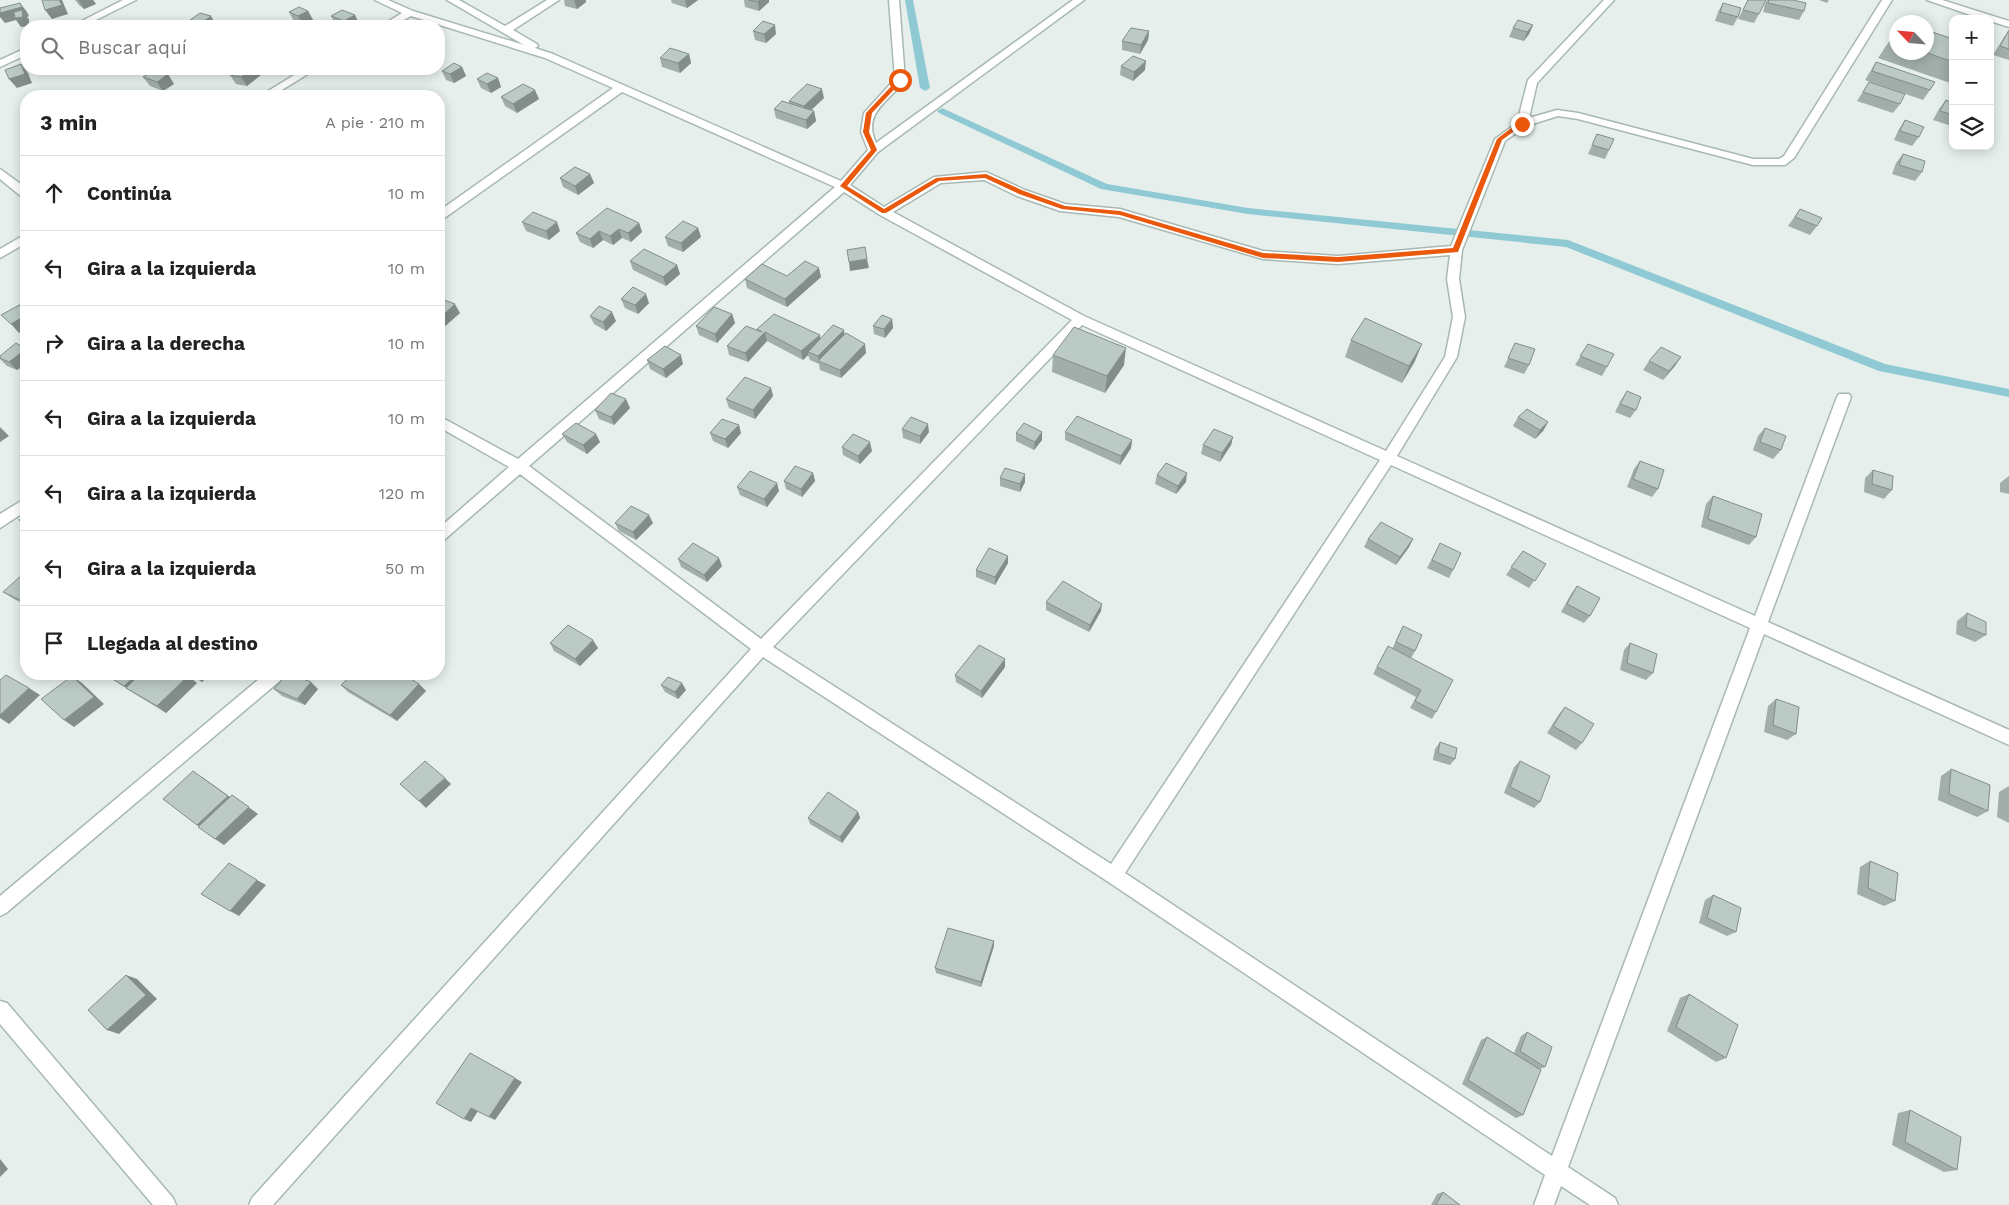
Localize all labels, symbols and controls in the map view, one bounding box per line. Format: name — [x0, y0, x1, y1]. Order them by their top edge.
north arrow — [1889, 15, 1934, 60]
map controls — [1949, 15, 1994, 150]
button: + — [1949, 15, 1994, 60]
search box — [20, 20, 445, 75]
icon: search — [38, 34, 66, 62]
text: Buscar aquí — [78, 36, 187, 59]
button: − — [1949, 60, 1994, 105]
route start — [889, 69, 912, 92]
button: layers — [1949, 105, 1994, 150]
text: 3 min — [40, 110, 97, 135]
text: A pie · 210 m — [325, 113, 425, 132]
route end — [1511, 113, 1534, 136]
icon: ahead — [40, 179, 68, 207]
text: Continúa — [87, 182, 171, 205]
text: 10 m — [388, 184, 425, 203]
icon: left — [40, 254, 68, 282]
text: Gira a la izquierda — [87, 257, 256, 280]
text: 10 m — [388, 259, 425, 278]
icon: right — [40, 329, 68, 357]
text: Gira a la derecha — [87, 332, 245, 355]
text: 10 m — [388, 334, 425, 353]
icon: left — [40, 404, 68, 432]
text: Gira a la izquierda — [87, 407, 256, 430]
text: 10 m — [388, 409, 425, 428]
icon: left — [40, 479, 68, 507]
text: Gira a la izquierda — [87, 482, 256, 505]
text: 120 m — [379, 484, 425, 503]
icon: left — [40, 554, 68, 582]
text: Gira a la izquierda — [87, 557, 256, 580]
text: 50 m — [385, 559, 425, 578]
icon: arrive — [40, 629, 68, 657]
text: Llegada al destino — [87, 632, 258, 655]

